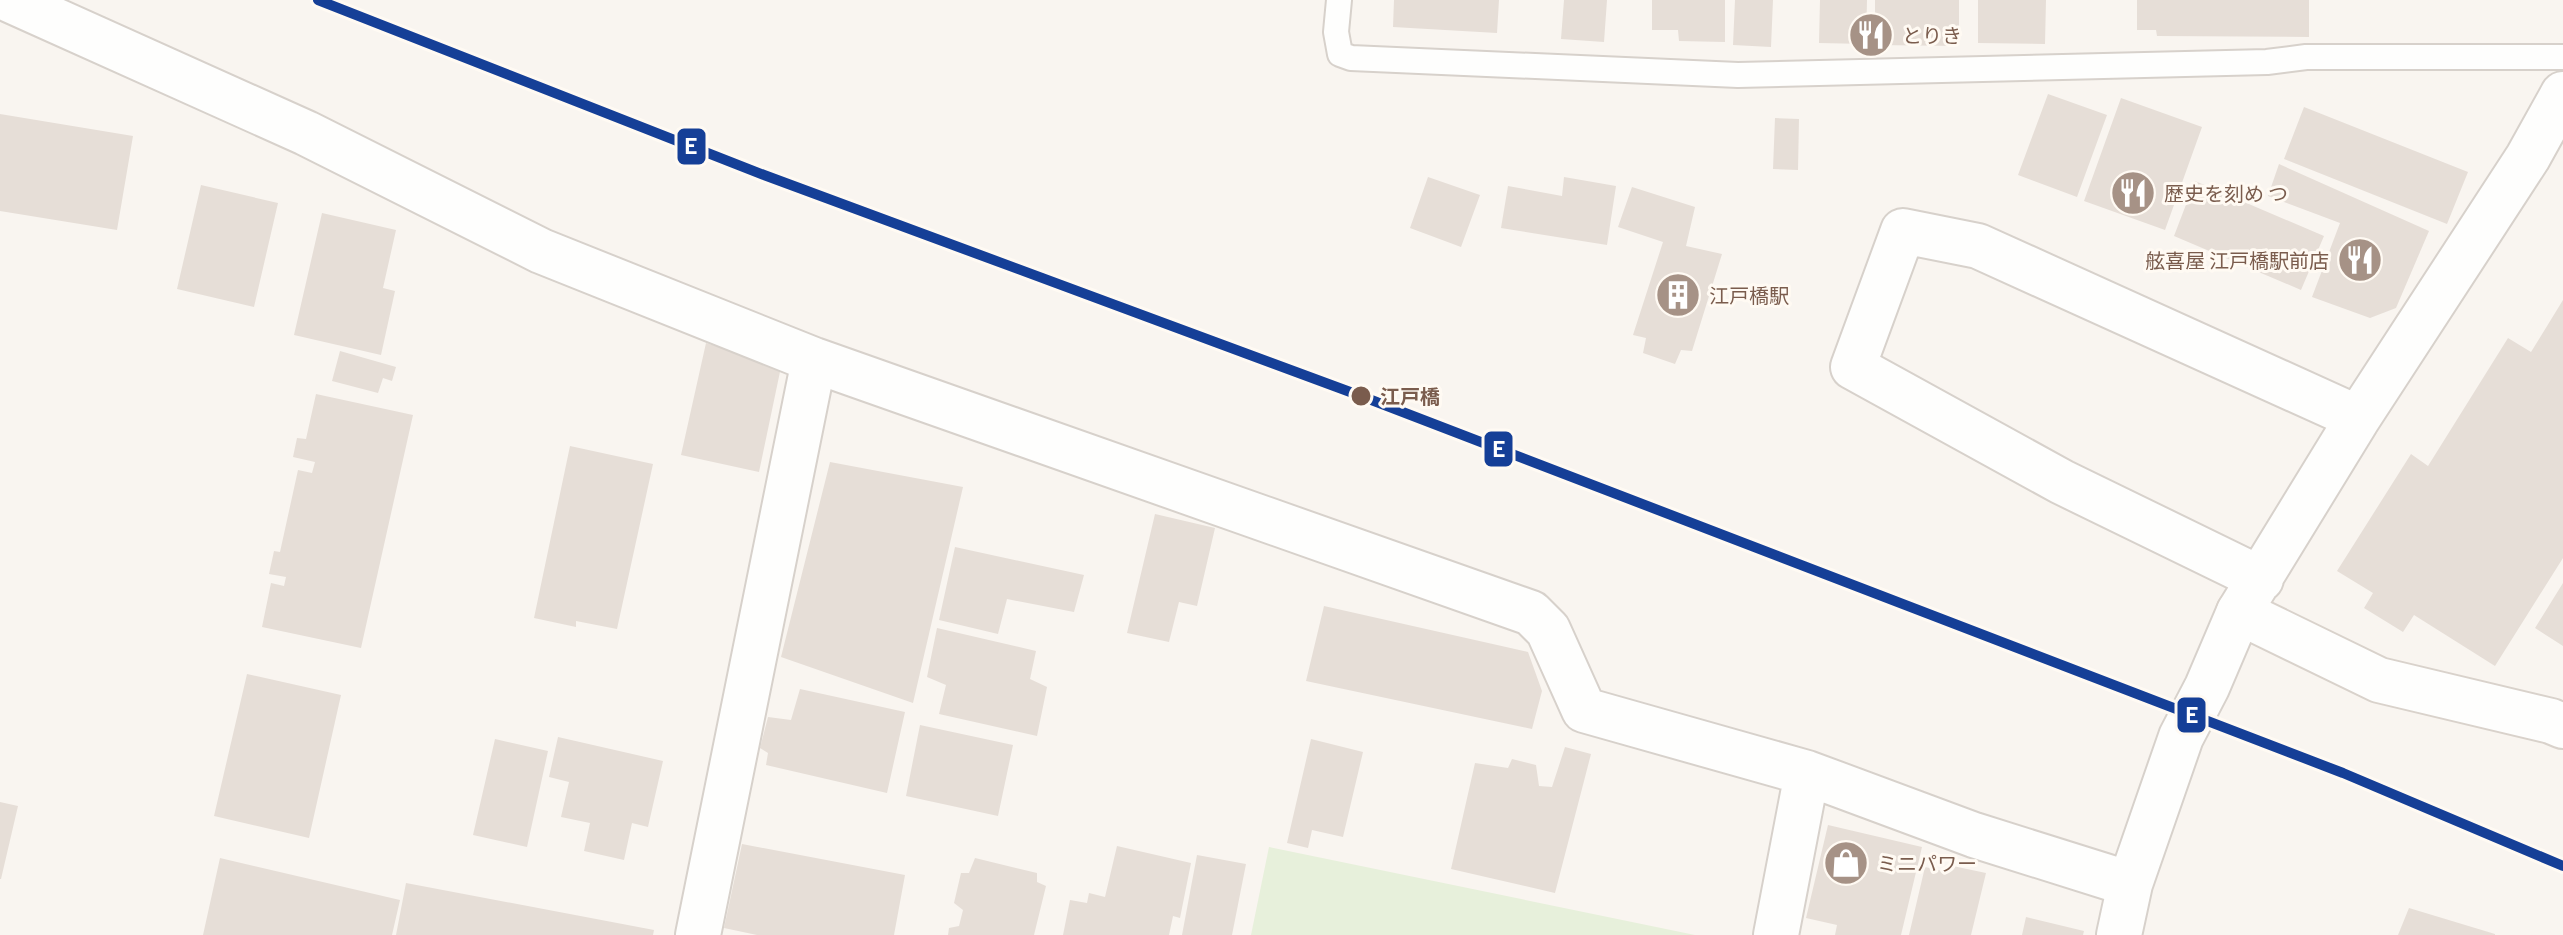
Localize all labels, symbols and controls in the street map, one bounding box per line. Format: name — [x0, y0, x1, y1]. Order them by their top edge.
restaurant icon: とりき — [1847, 11, 1895, 59]
place label: とりき — [1902, 23, 1962, 47]
line badge: E — [676, 127, 707, 166]
text: E — [685, 132, 698, 158]
restaurant icon: 歴史を刻め つ — [2109, 169, 2157, 217]
place label: 歴史を刻め つ — [2164, 181, 2288, 205]
restaurant icon: 舷喜屋 江戸橋駅前店 — [2336, 236, 2384, 284]
place label: 舷喜屋 江戸橋駅前店 — [2145, 248, 2329, 272]
building icon: 江戸橋駅 — [1654, 271, 1702, 319]
place label: 江戸橋駅 — [1709, 283, 1789, 307]
marker: 江戸橋 — [1349, 384, 1373, 408]
place label: 江戸橋 — [1380, 384, 1440, 408]
line badge: E — [1483, 430, 1514, 468]
text: E — [1493, 435, 1506, 461]
line badge: E — [2176, 696, 2207, 734]
text: E — [2186, 701, 2199, 727]
shop icon: ミニパワー — [1822, 839, 1870, 887]
place label: ミニパワー — [1877, 851, 1977, 875]

